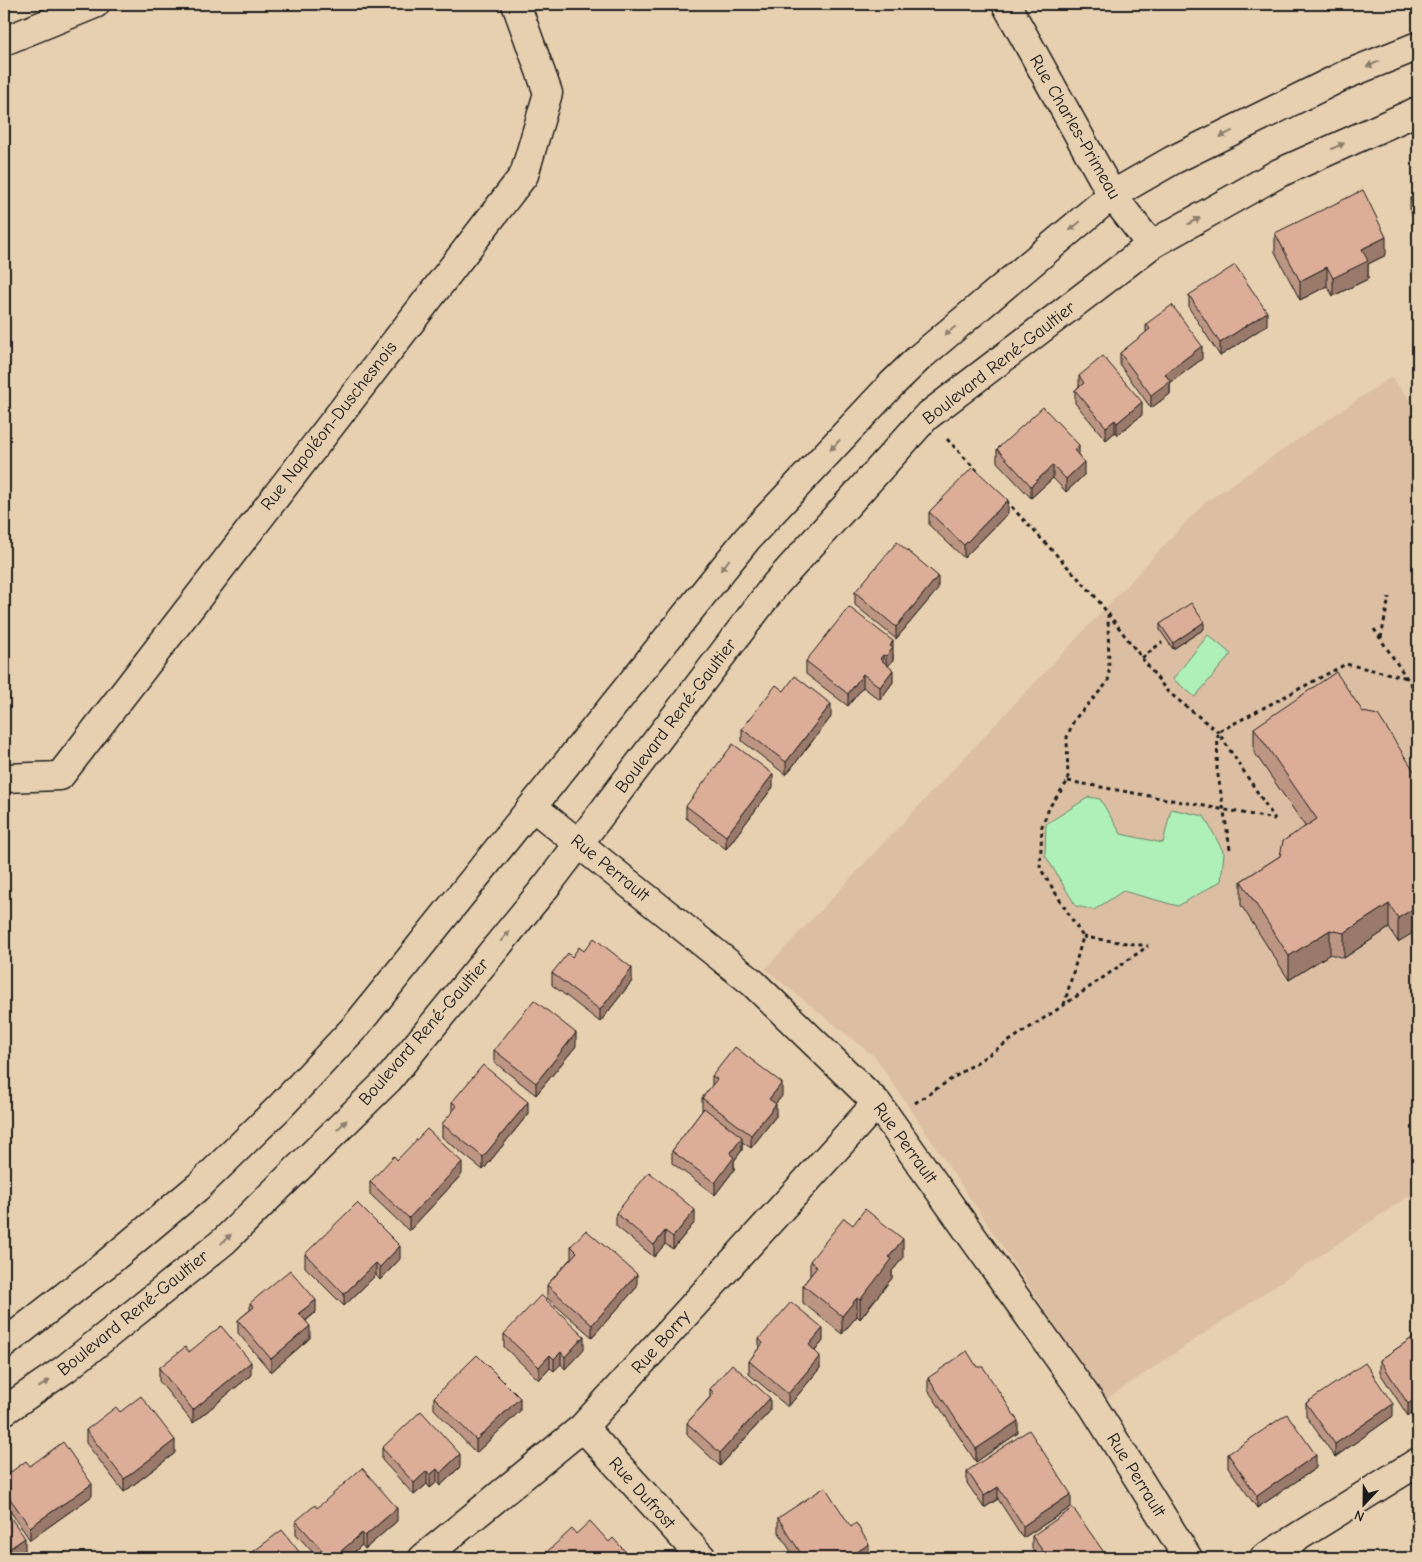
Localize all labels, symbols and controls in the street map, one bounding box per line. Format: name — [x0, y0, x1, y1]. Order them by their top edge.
street label: Rue Charles-Primeau — [1025, 51, 1125, 203]
one-way arrow — [1365, 60, 1380, 68]
one-way arrow — [1219, 130, 1234, 138]
one-way arrow — [1331, 142, 1345, 150]
one-way arrow — [1187, 216, 1201, 225]
one-way arrow — [1068, 221, 1081, 232]
street label: Boulevard René-Gaultier — [918, 296, 1080, 429]
one-way arrow — [944, 325, 956, 336]
street label: Rue Napoléon-Duschesnois — [256, 337, 402, 515]
one-way arrow — [829, 439, 841, 451]
one-way arrow — [720, 558, 731, 571]
street label: Boulevard René-Gaultier — [611, 634, 741, 797]
street label: Rue Perrault — [567, 830, 654, 907]
one-way arrow — [500, 930, 511, 943]
street label: Boulevard René-Gaultier — [354, 954, 494, 1110]
street label: Rue Perrault — [869, 1098, 942, 1188]
one-way arrow — [336, 1119, 348, 1131]
one-way arrow — [219, 1233, 231, 1245]
street label: Boulevard René-Gaultier — [53, 1245, 213, 1380]
street label: Rue Borry — [627, 1305, 696, 1378]
one-way arrow — [37, 1379, 51, 1389]
street label: Rue Perrault — [1102, 1429, 1170, 1521]
street label: Rue Dufrost — [604, 1453, 680, 1534]
north arrow — [1340, 1480, 1390, 1530]
text: N — [1352, 1506, 1367, 1525]

